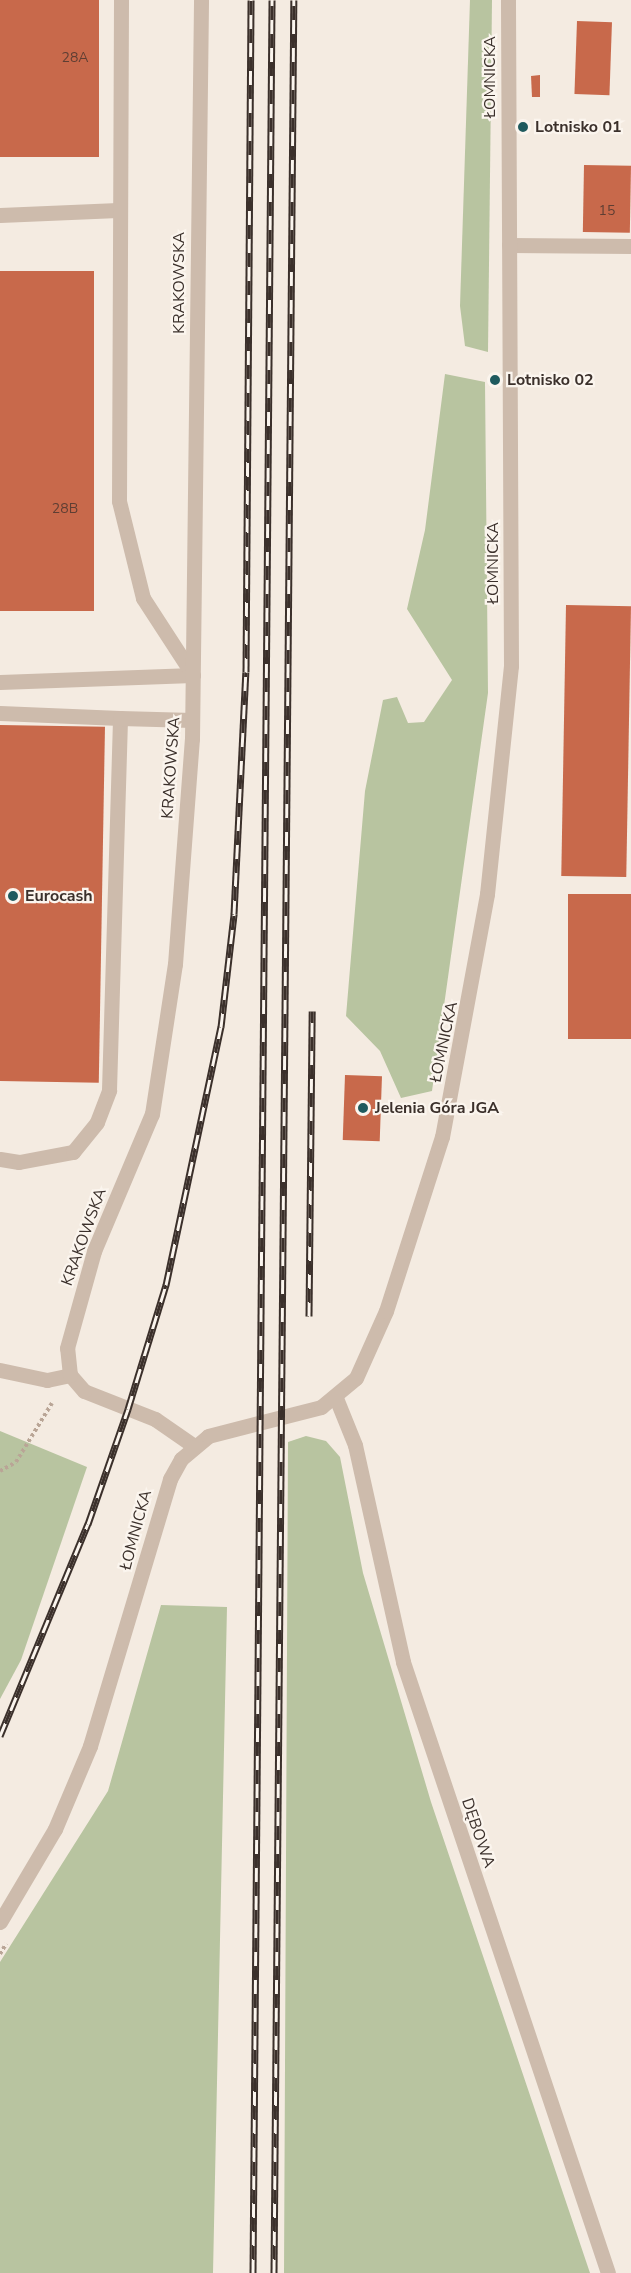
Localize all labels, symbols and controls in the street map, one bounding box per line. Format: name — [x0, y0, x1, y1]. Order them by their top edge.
street label: ŁOMNICKA — [480, 36, 500, 118]
house number: 28A — [61, 50, 89, 66]
place label: Lotnisko 01 — [535, 117, 622, 137]
marker: Lotnisko 01 — [516, 120, 530, 134]
house number: 15 — [599, 203, 615, 219]
street label: KRAKOWSKA — [169, 232, 189, 334]
place label: Lotnisko 02 — [507, 370, 594, 390]
marker: Lotnisko 02 — [488, 373, 502, 387]
house number: 28B — [52, 501, 78, 517]
street label: ŁOMNICKA — [483, 522, 503, 604]
street label: KRAKOWSKA — [158, 716, 184, 820]
place label: Eurocash — [25, 886, 93, 906]
marker: Eurocash — [6, 889, 20, 903]
street label: ŁOMNICKA — [426, 1000, 462, 1084]
place label: Jelenia Góra JGA — [375, 1098, 499, 1118]
marker: Jelenia Góra JGA — [356, 1101, 370, 1115]
street label: KRAKOWSKA — [57, 1186, 111, 1288]
street label: ŁOMNICKA — [116, 1488, 156, 1572]
street label: DĘBOWA — [457, 1796, 499, 1870]

